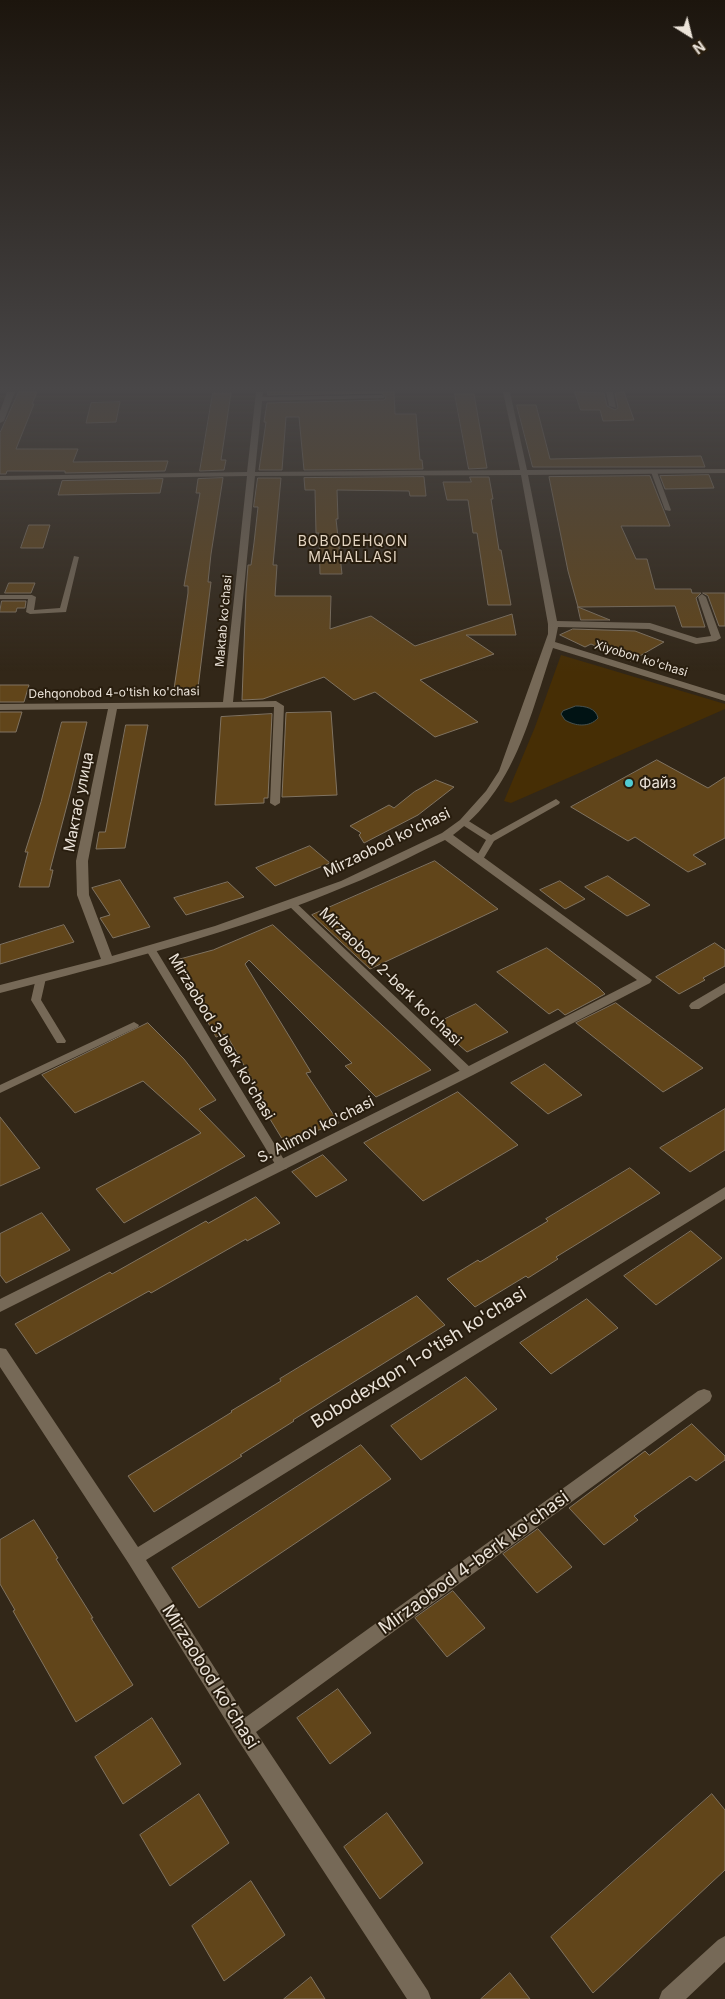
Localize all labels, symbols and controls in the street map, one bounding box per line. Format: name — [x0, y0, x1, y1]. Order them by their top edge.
north arrow — [665, 10, 715, 60]
text: N — [690, 38, 708, 58]
district label: BOBODEHQON MAHALLASI — [296, 534, 410, 566]
street label: Maktab ko'chasi — [213, 574, 235, 668]
street label: Xiyobon ko'chasi — [593, 638, 689, 680]
street label: Dehqonobod 4-o'tish ko'chasi — [28, 684, 200, 702]
street label: Мактаб улица — [61, 751, 97, 853]
place label: Файз — [639, 774, 676, 792]
marker: Файз — [623, 777, 635, 789]
street label: Mirzaobod ko'chasi — [321, 805, 453, 881]
street label: Mirzaobod 2-berk ko'chasi — [315, 904, 465, 1050]
street label: Mirzaobod 3-berk ko'chasi — [164, 951, 278, 1123]
street label: S. Alimov ko'chasi — [255, 1093, 377, 1167]
street label: Bobodexqon 1-o'tish ko'chasi — [308, 1283, 530, 1433]
street label: Mirzaobod 4-berk ko'chasi — [375, 1487, 573, 1639]
street label: Mirzaobod koʻchasi — [157, 1601, 263, 1753]

